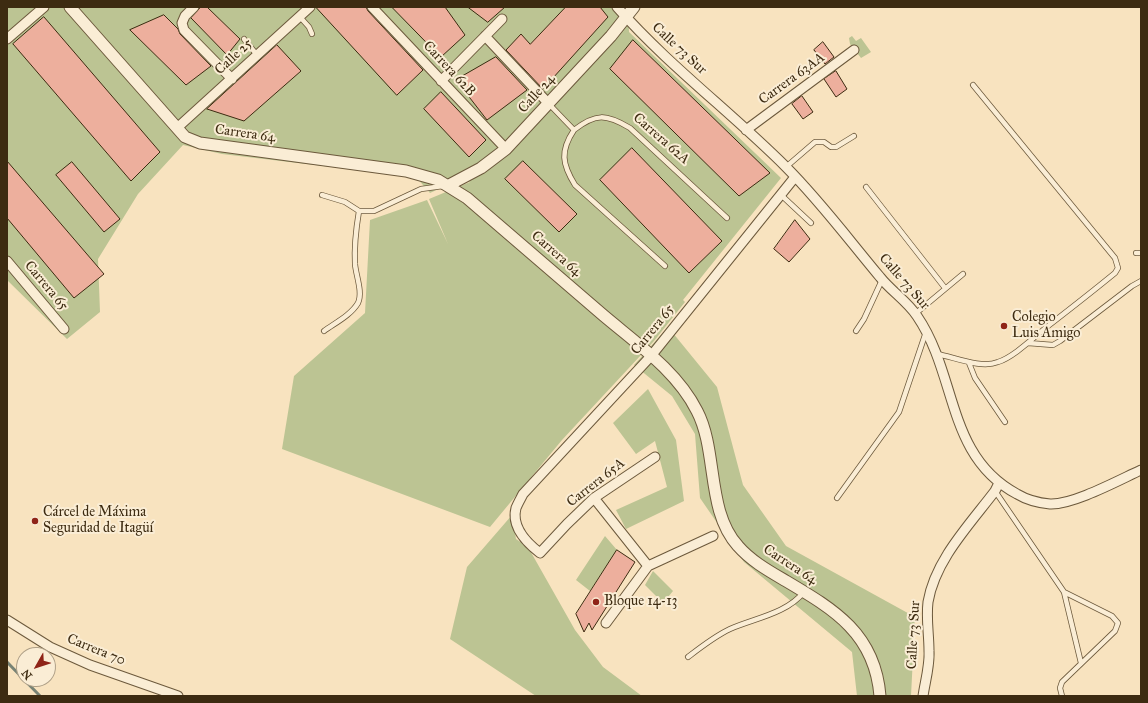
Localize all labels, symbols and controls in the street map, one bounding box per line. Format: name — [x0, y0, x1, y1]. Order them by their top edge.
street label: Calle 73 Sur — [648, 19, 710, 79]
street label: Calle 25 — [212, 35, 256, 79]
street label: Carrera 62B — [419, 38, 479, 100]
street label: Carrera 63AA — [756, 49, 828, 109]
street label: Calle 24 — [515, 71, 559, 117]
street label: Carrera 62A — [629, 110, 693, 168]
street label: Carrera 64 — [214, 121, 276, 147]
street label: Carrera 64 — [528, 228, 584, 280]
street label: Calle 73 Sur — [875, 251, 933, 313]
street label: Carrera 65 — [20, 258, 72, 314]
street label: Carrera 65 — [628, 302, 678, 358]
place label: Colegio Luis Amigo — [1012, 310, 1081, 342]
marker: Colegio Luis Amigo — [999, 321, 1009, 331]
street label: Carrera 65A — [564, 455, 628, 511]
place label: Cárcel de Máxima Seguridad de Itagüí — [43, 505, 153, 538]
marker: Cárcel de Máxima Seguridad de Itagüí — [30, 516, 40, 526]
street label: Carrera 64 — [760, 541, 820, 589]
place label: Bloque 14-13 — [604, 594, 677, 610]
marker: Bloque 14-13 — [591, 597, 601, 607]
street label: Calle 73 Sur — [904, 600, 924, 670]
street label: Carrera 70 — [64, 631, 128, 669]
north arrow — [16, 647, 56, 687]
text: N — [19, 667, 35, 682]

